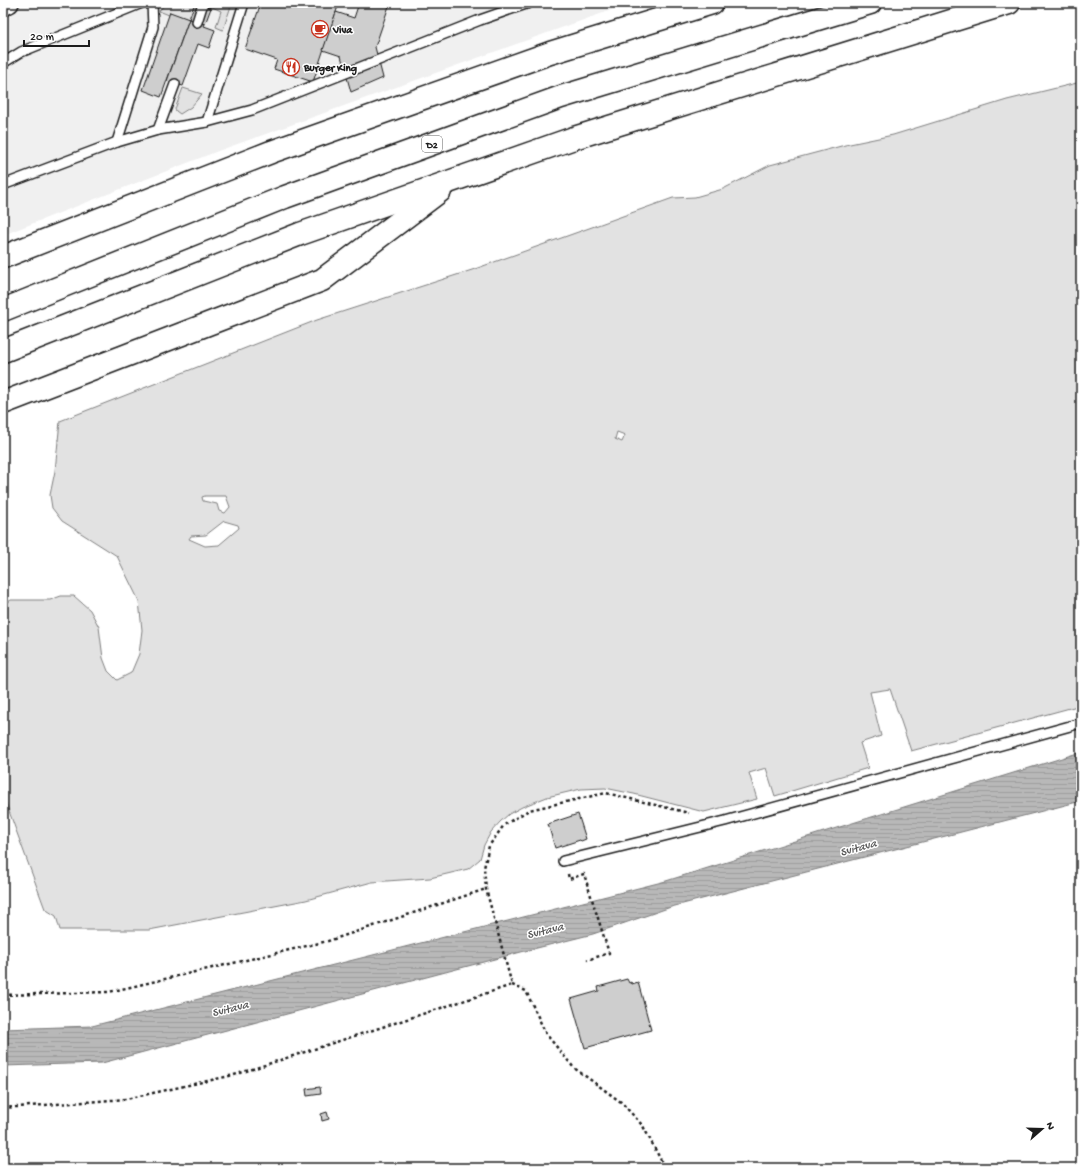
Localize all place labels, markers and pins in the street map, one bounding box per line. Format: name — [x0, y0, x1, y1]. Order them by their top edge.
cafe icon: Viva — [310, 19, 330, 39]
place label: Viva — [332, 25, 353, 37]
restaurant icon: Burger King — [281, 57, 301, 77]
place label: Burger King — [303, 63, 358, 76]

